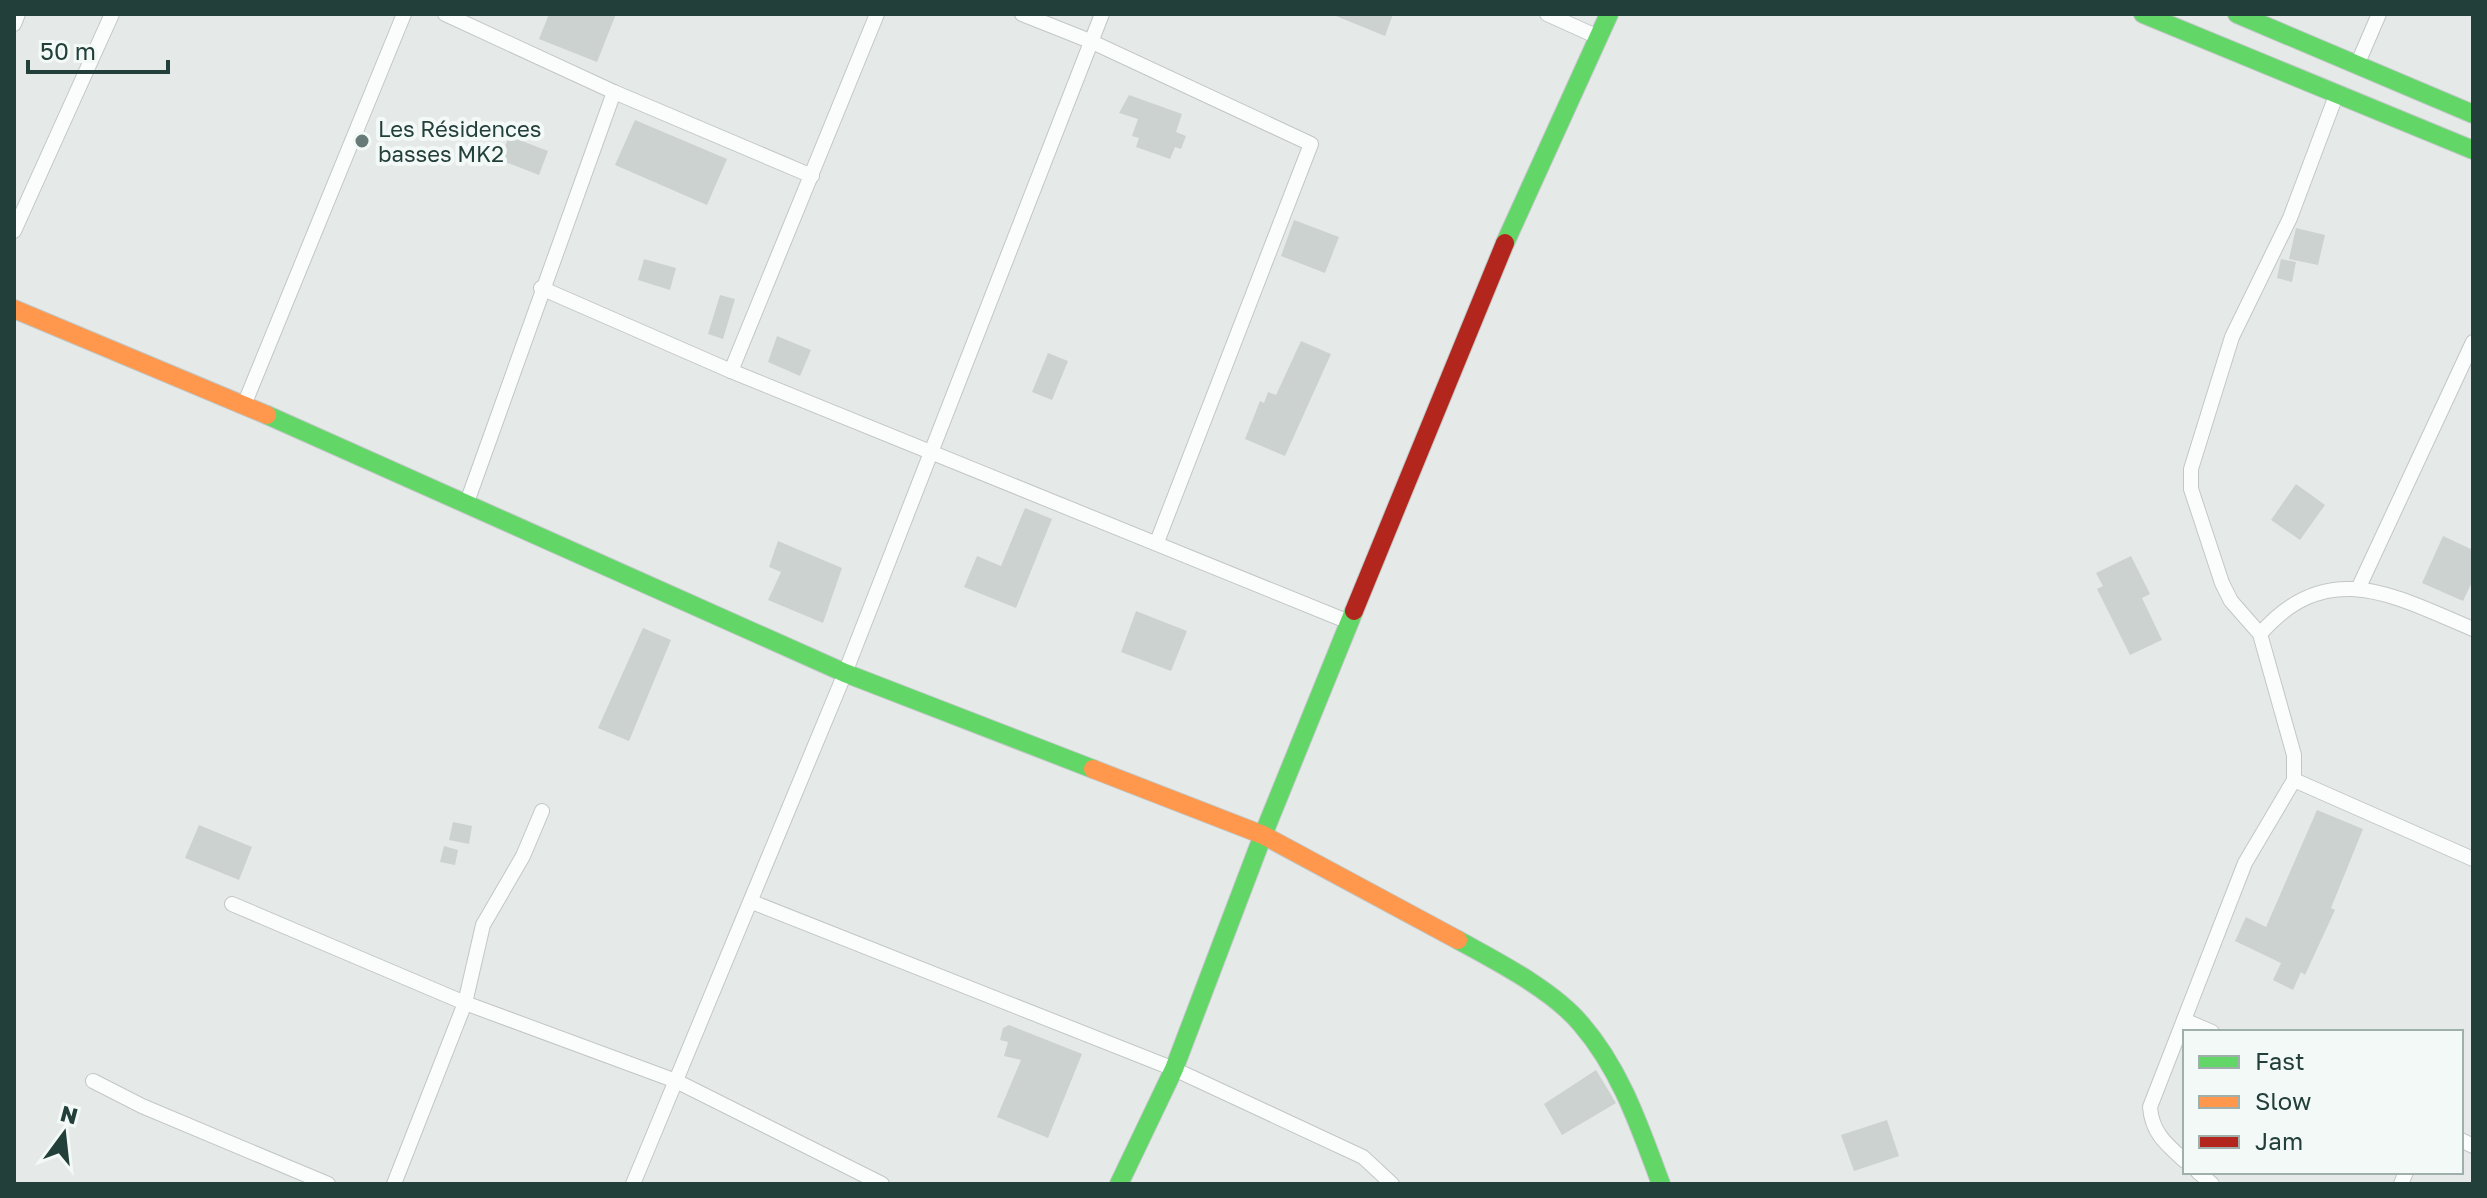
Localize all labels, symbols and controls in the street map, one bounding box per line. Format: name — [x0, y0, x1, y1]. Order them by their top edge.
scale bar — [28, 24, 168, 74]
text: 50 m — [40, 36, 96, 65]
place label: Les Résidences basses MK2 — [378, 115, 542, 167]
marker: Les Résidences basses MK2 — [353, 132, 371, 150]
legend — [2183, 1030, 2463, 1174]
text: Fast — [2255, 1046, 2305, 1075]
text: Slow — [2255, 1086, 2311, 1115]
north arrow — [24, 1094, 104, 1174]
text: N — [58, 1099, 81, 1129]
text: Jam — [2255, 1126, 2303, 1155]

